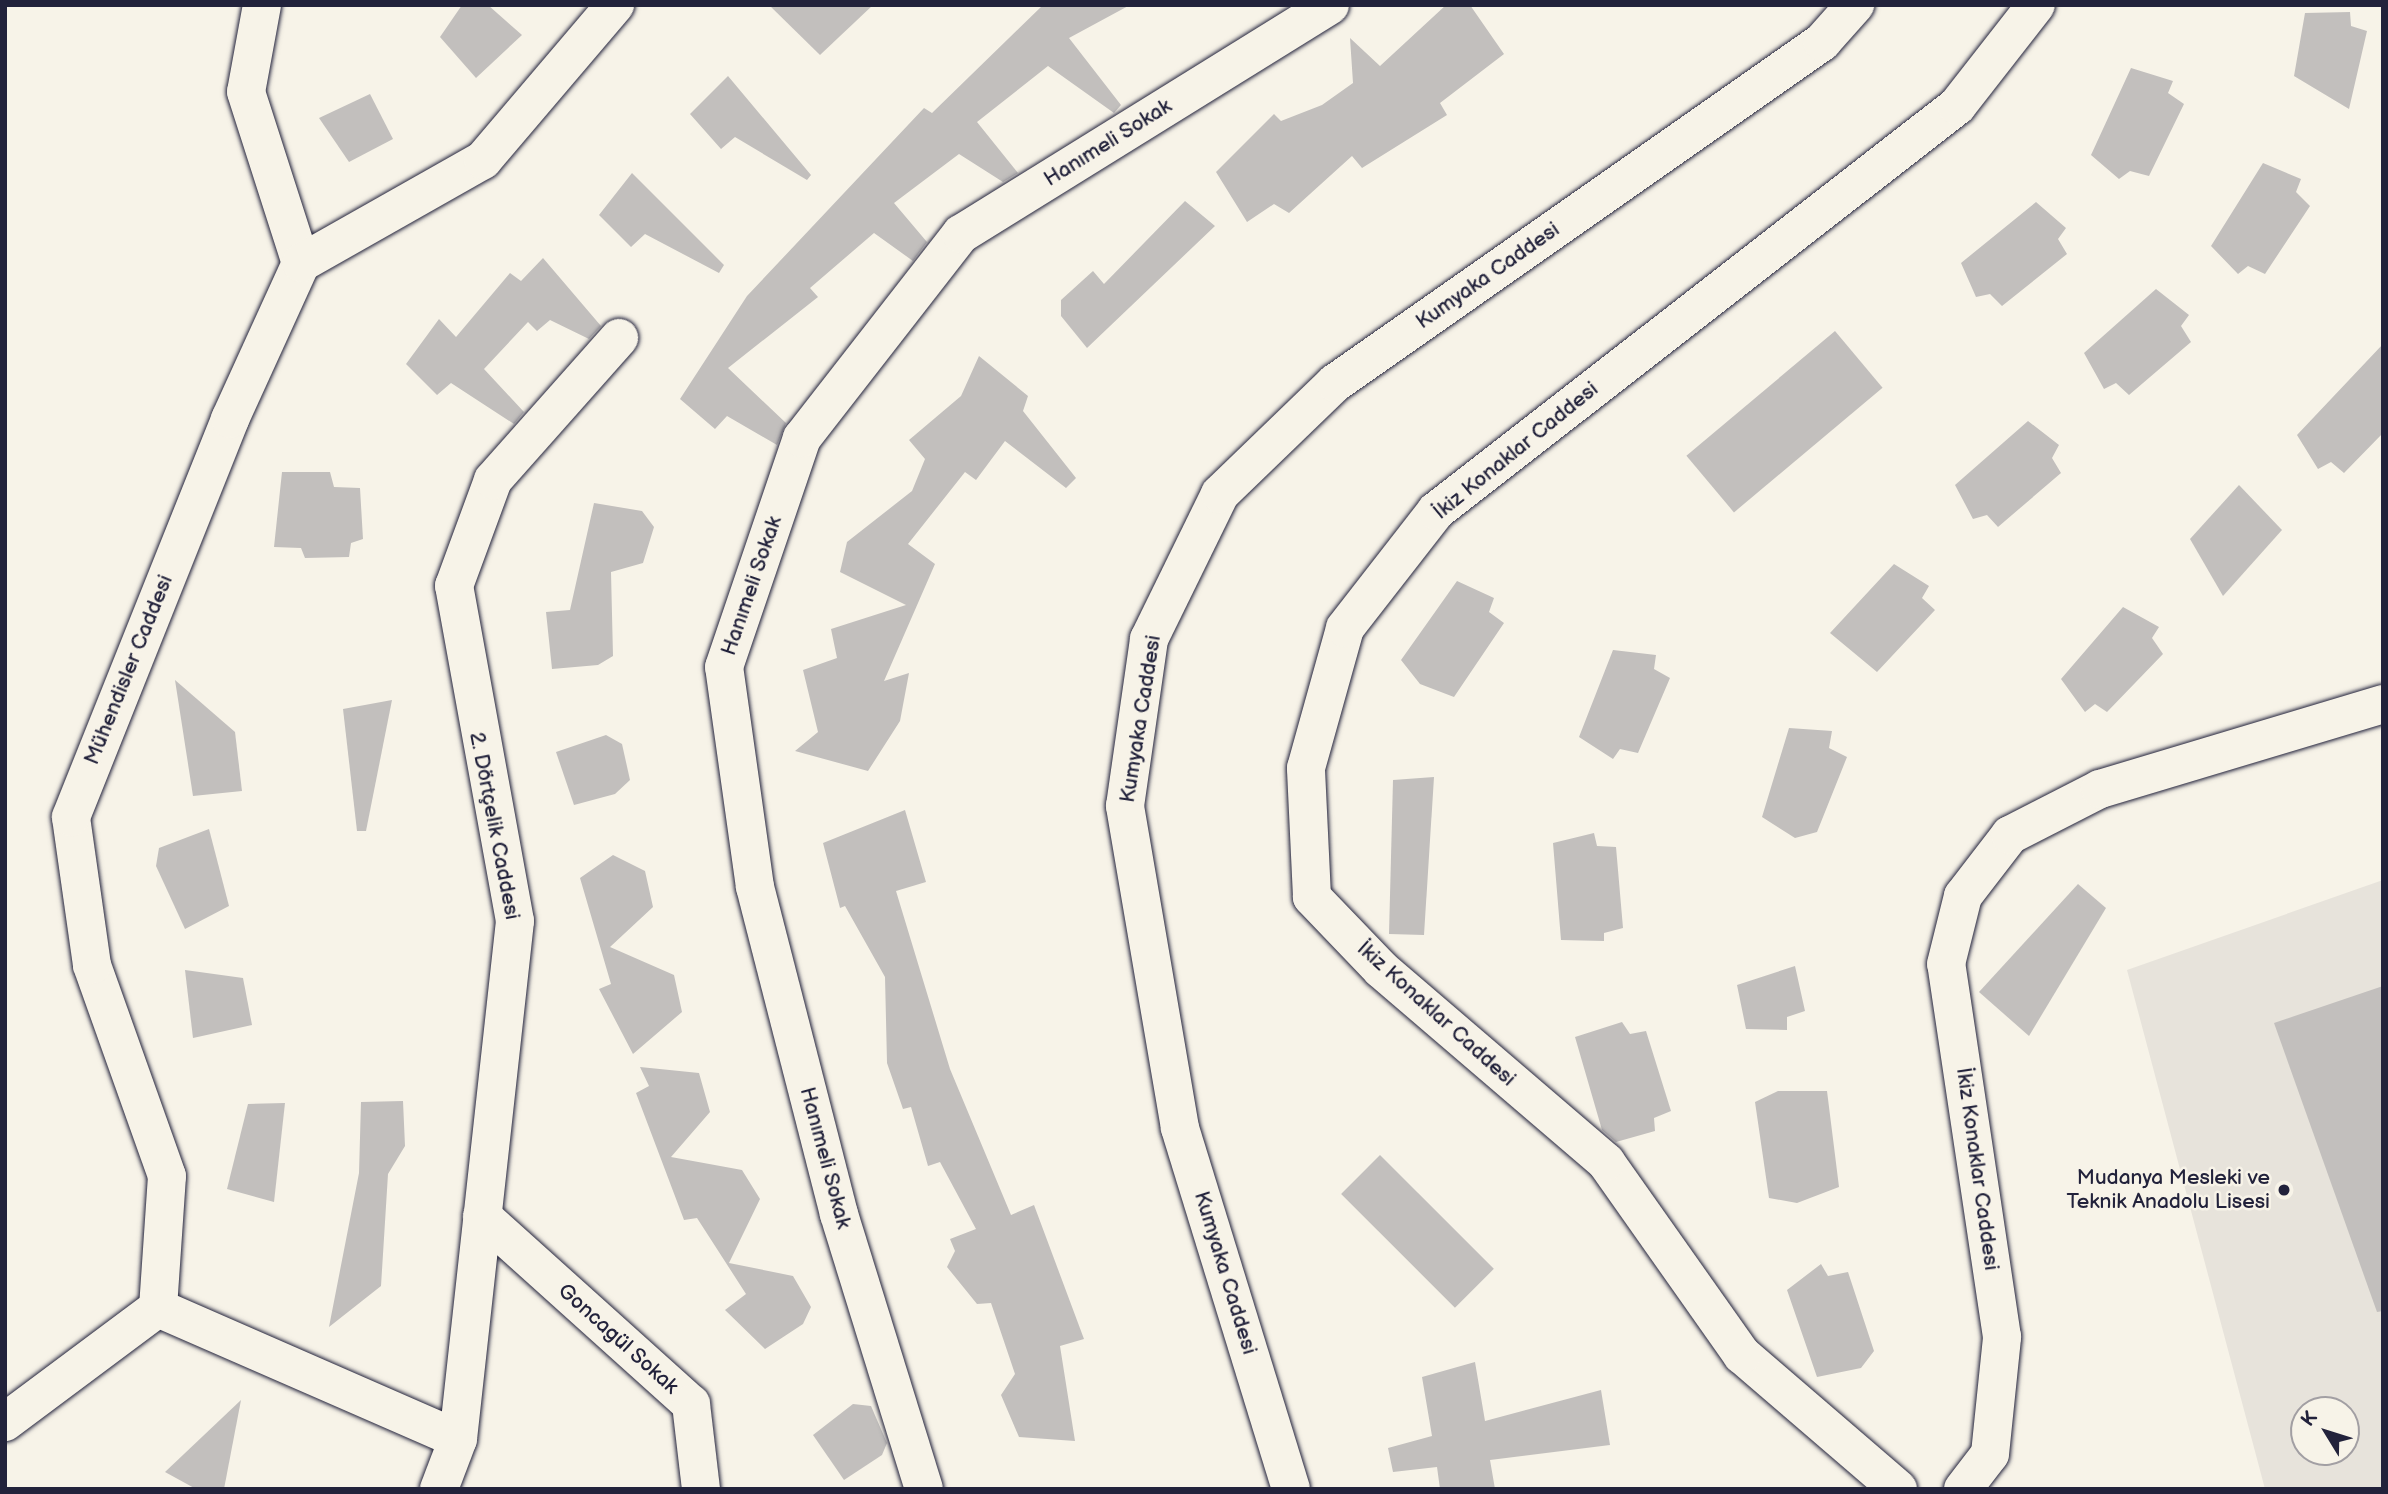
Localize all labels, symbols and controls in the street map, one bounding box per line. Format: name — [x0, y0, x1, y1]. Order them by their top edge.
street label: Hanımeli Sokak — [1039, 94, 1177, 192]
street label: Kumyaka Caddesi — [1411, 217, 1565, 335]
street label: İkiz Konaklar Caddesi — [1429, 377, 1603, 525]
street label: Hanımeli Sokak — [716, 513, 788, 659]
street label: Mühendisler Caddesi — [79, 572, 179, 768]
street label: Kumyaka Caddesi — [1115, 634, 1167, 804]
street label: 2. Dörtçelik Caddesi — [463, 730, 525, 922]
street label: İkiz Konaklar Caddesi — [1352, 936, 1520, 1092]
street label: İkiz Konaklar Caddesi — [1950, 1066, 2004, 1272]
street label: Hanımeli Sokak — [794, 1084, 856, 1232]
place label: Mudanya Mesleki ve Teknik Anadolu Lisesi — [2066, 1165, 2270, 1215]
marker: Mudanya Mesleki ve Teknik Anadolu Lisesi — [2276, 1182, 2292, 1198]
street label: Kumyaka Caddesi — [1188, 1188, 1262, 1358]
street label: Goncagül Sokak — [552, 1278, 684, 1400]
north arrow — [2290, 1396, 2360, 1466]
text: K — [2297, 1407, 2323, 1431]

